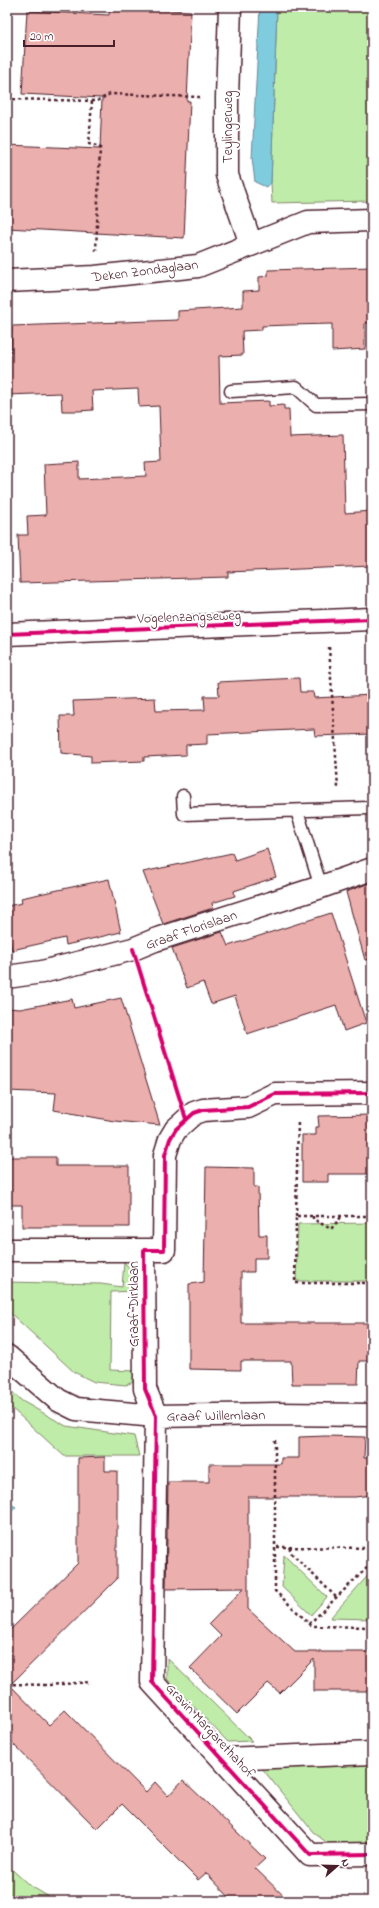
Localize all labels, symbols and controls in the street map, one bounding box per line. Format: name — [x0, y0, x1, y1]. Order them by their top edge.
scale bar — [24, 22, 114, 48]
text: 20 m — [30, 28, 53, 46]
street label: Teylingerweg — [218, 91, 240, 163]
street label: Deken Zondaglaan — [90, 255, 200, 290]
street label: Vogelenzangseweg — [136, 605, 241, 631]
street label: Graaf Florislaan — [143, 905, 240, 956]
street label: Graaf Dirklaan — [124, 1261, 145, 1347]
street label: Graaf Willemlaan — [167, 1405, 266, 1428]
street label: Gravin Margarethahof — [159, 1679, 260, 1784]
north arrow — [317, 1846, 357, 1886]
text: N — [337, 1857, 354, 1869]

